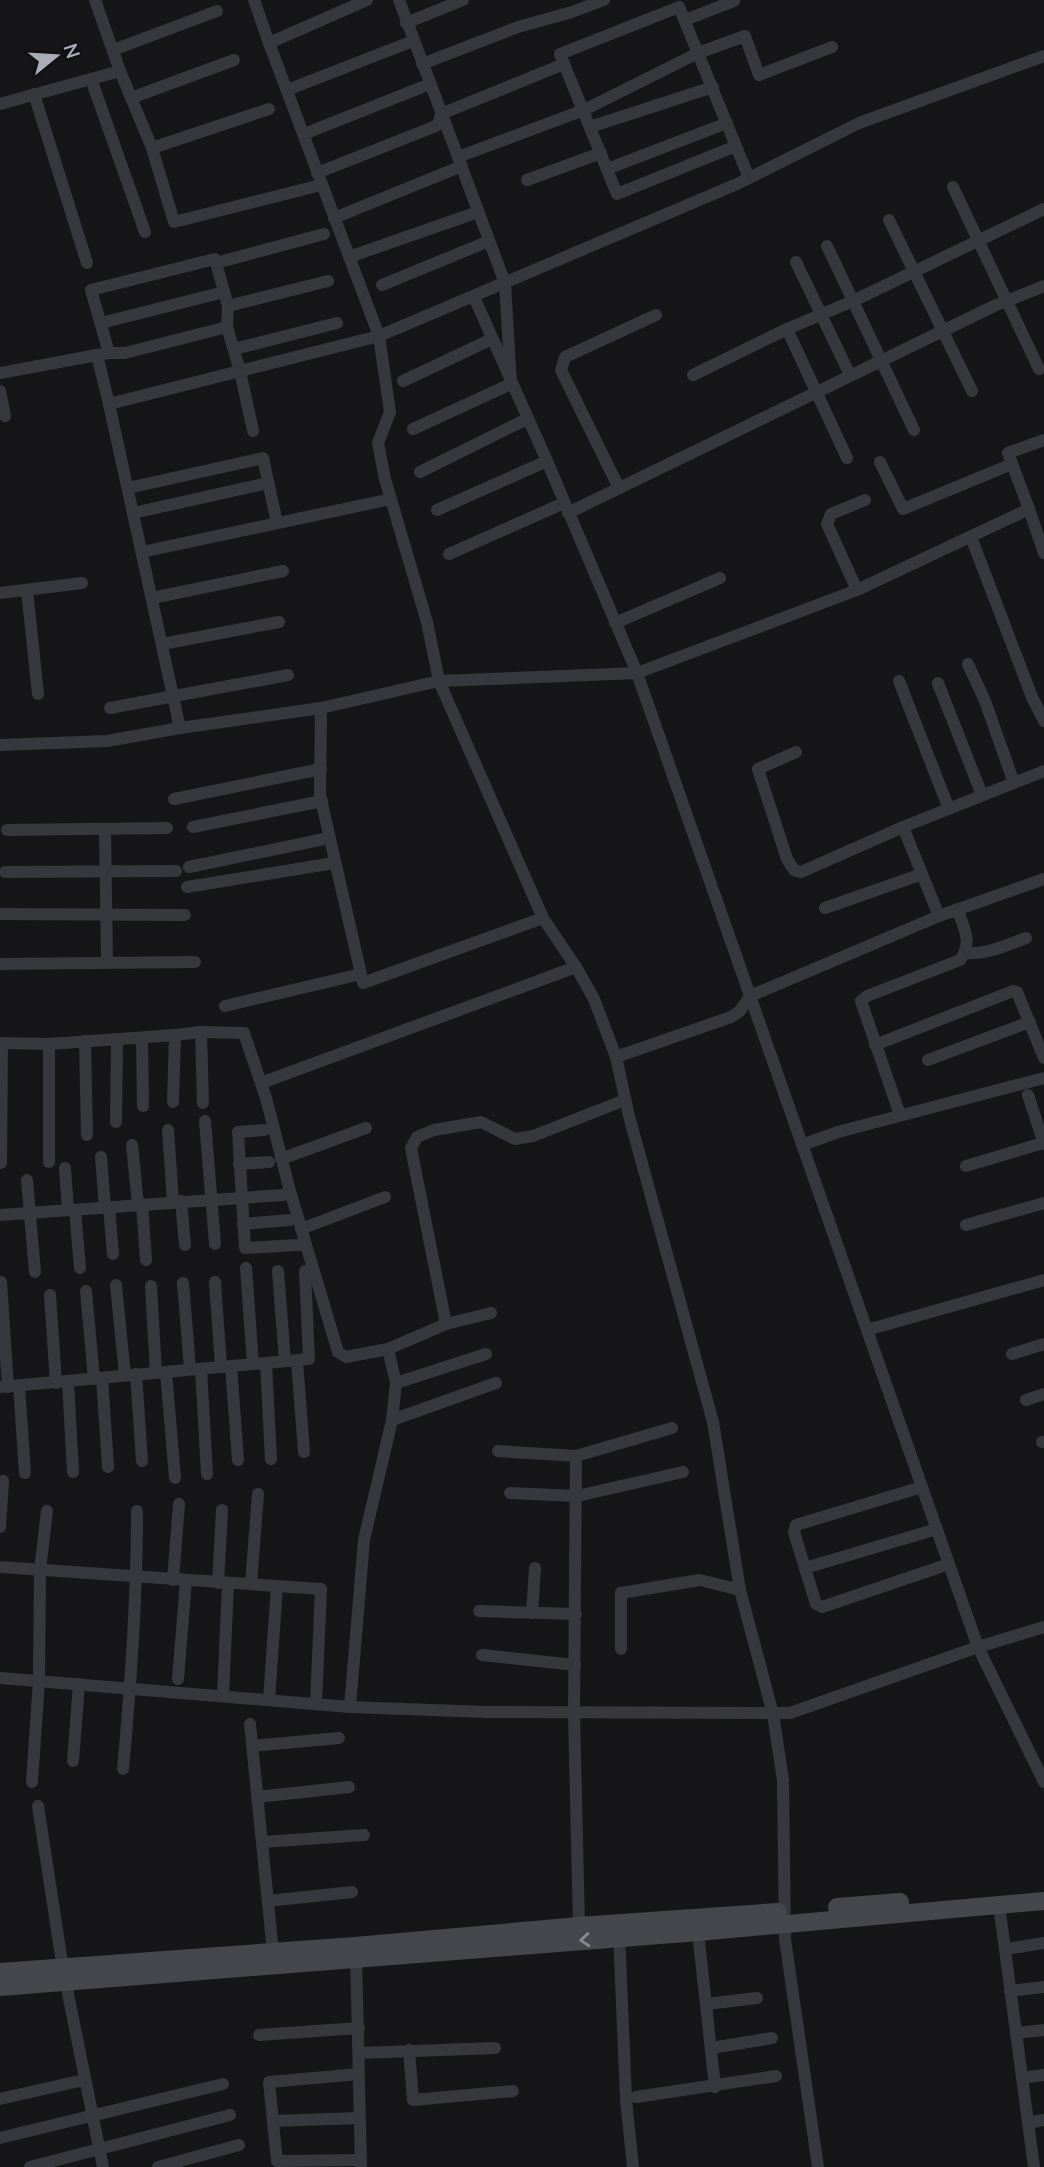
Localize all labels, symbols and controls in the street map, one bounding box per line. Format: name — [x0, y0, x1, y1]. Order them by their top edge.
north arrow — [21, 21, 91, 91]
text: N — [57, 40, 86, 62]
one-way arrow — [580, 1932, 591, 1947]

